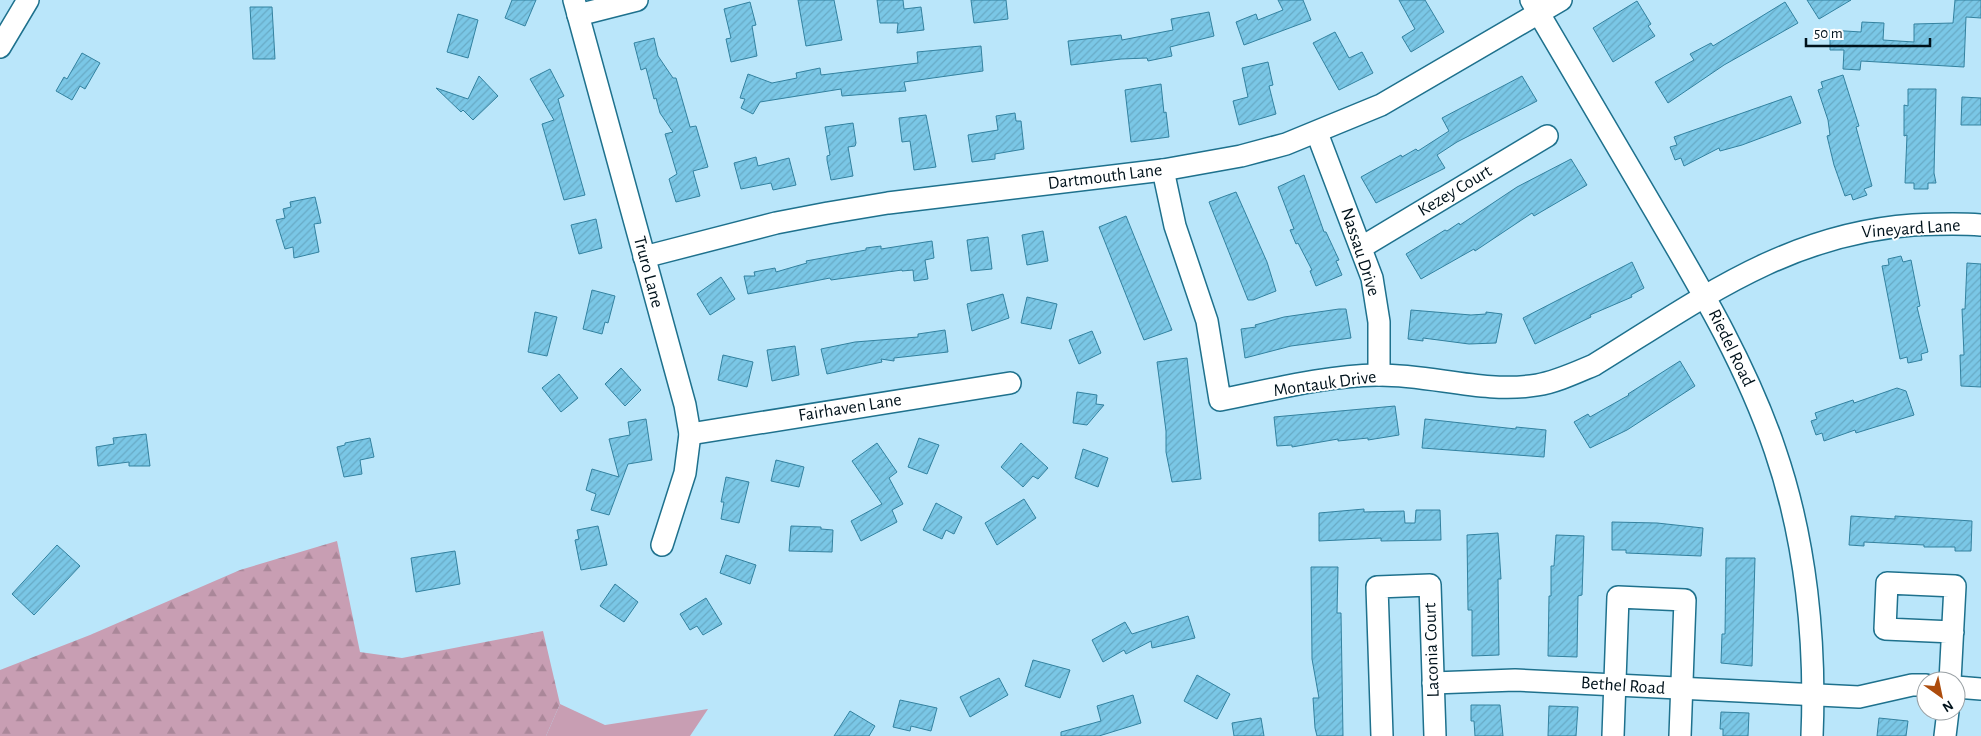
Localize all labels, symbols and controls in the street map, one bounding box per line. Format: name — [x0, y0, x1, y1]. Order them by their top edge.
scale bar — [1806, 15, 1930, 47]
text: 50 m — [1814, 26, 1843, 41]
street label: Dartmouth Lane — [1047, 161, 1163, 193]
street label: Kezey Court — [1415, 162, 1495, 220]
street label: Nassau Drive — [1337, 206, 1383, 298]
street label: Vineyard Lane — [1861, 217, 1961, 241]
street label: Truro Lane — [630, 234, 666, 310]
street label: Riedel Road — [1705, 307, 1757, 389]
street label: Montauk Drive — [1272, 368, 1378, 400]
street label: Fairhaven Lane — [797, 391, 903, 425]
street label: Laconia Court — [1421, 602, 1443, 698]
north arrow — [1916, 671, 1966, 721]
street label: Bethel Road — [1580, 674, 1666, 698]
text: N — [1940, 698, 1955, 715]

